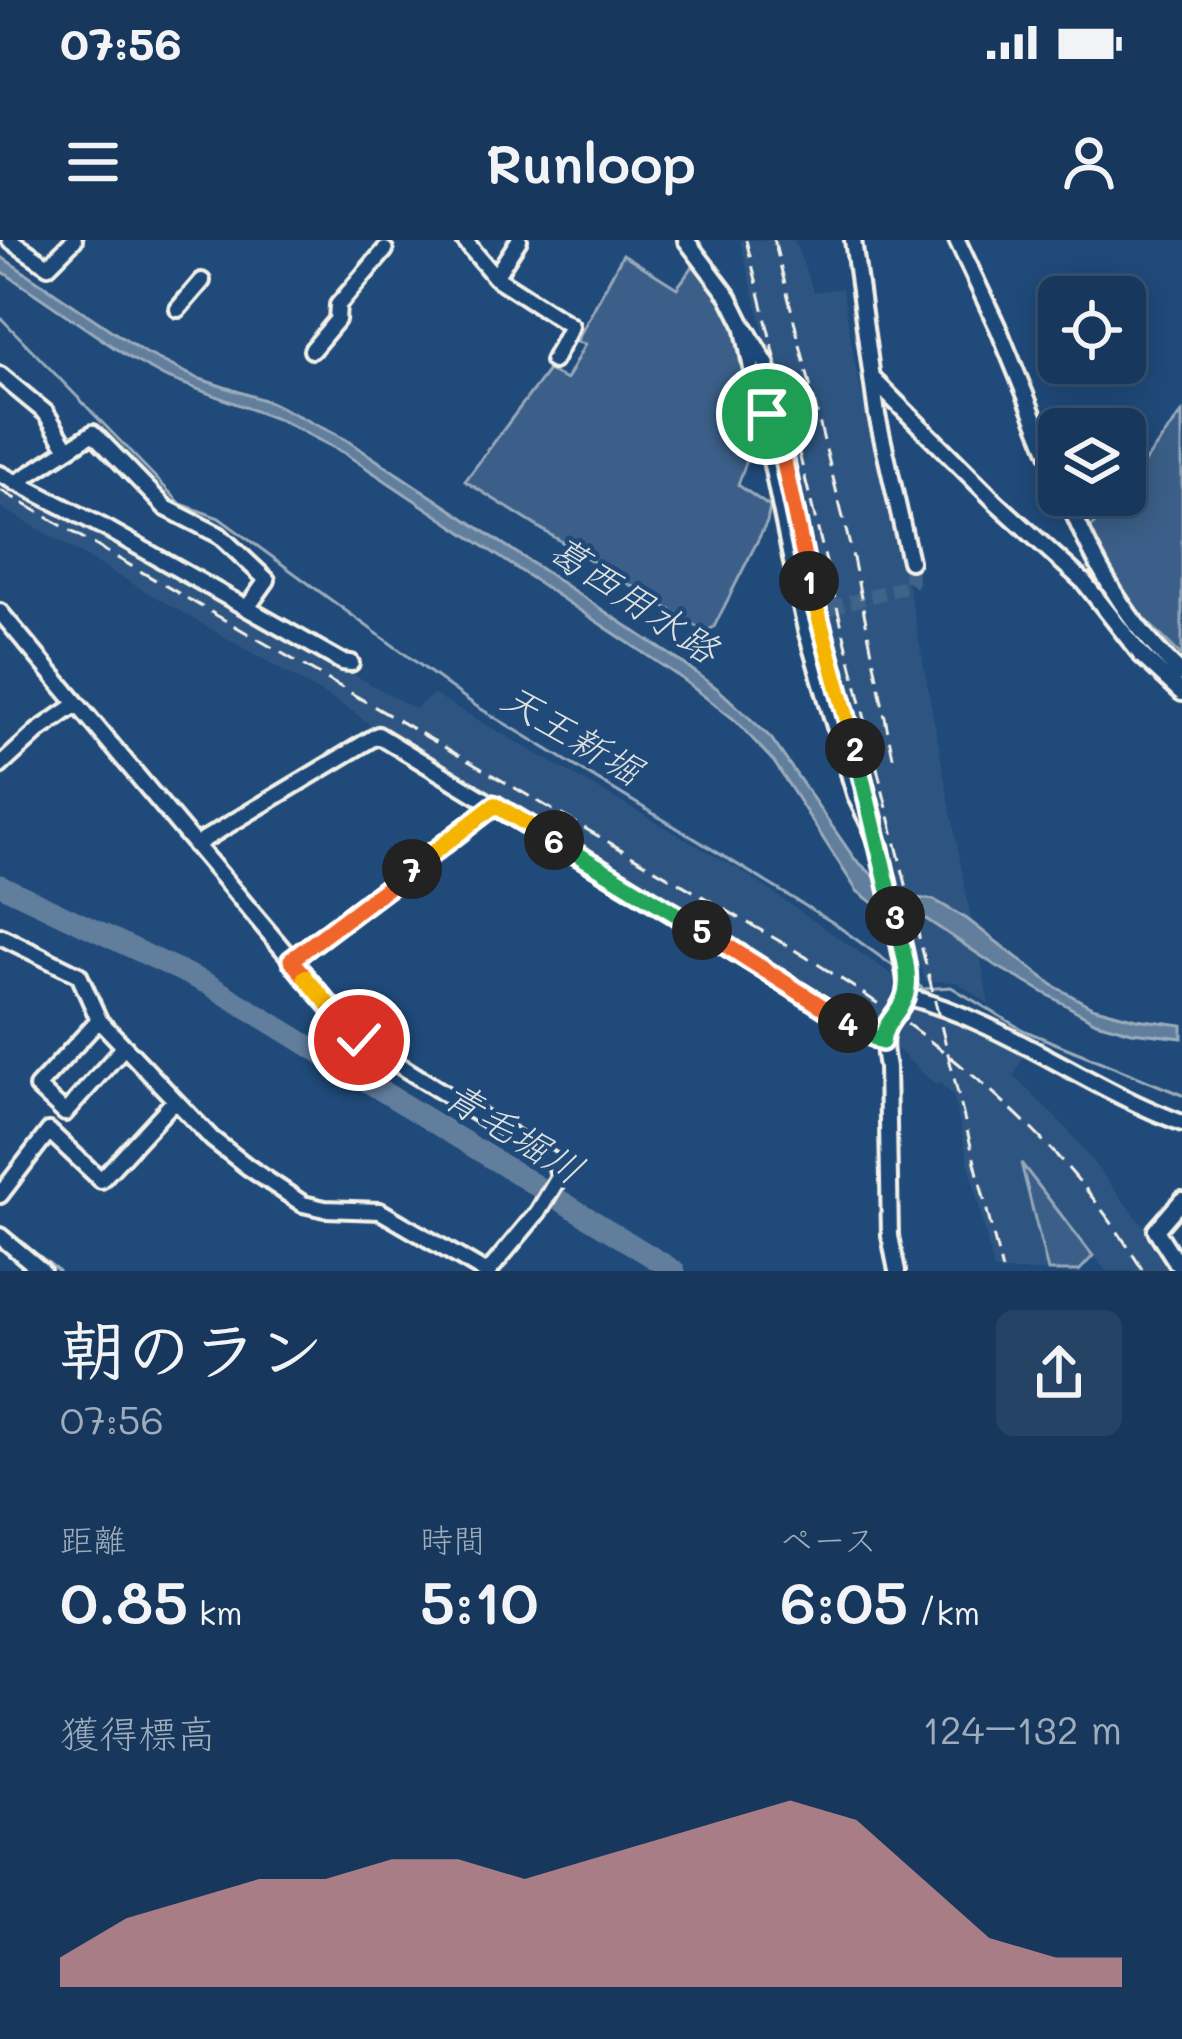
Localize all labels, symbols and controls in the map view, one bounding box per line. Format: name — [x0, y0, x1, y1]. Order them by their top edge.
text: 07:56 — [60, 13, 182, 71]
text: Runloop — [486, 127, 696, 198]
icon: menu — [60, 129, 126, 195]
icon: person — [1056, 129, 1122, 195]
map controls — [1038, 276, 1146, 516]
button: locate — [1038, 276, 1146, 384]
pin — [716, 363, 818, 465]
icon: arrive — [734, 381, 800, 447]
button: layers — [1038, 408, 1146, 516]
water label: 葛西用水路 — [540, 522, 732, 675]
pin: 1 — [779, 551, 839, 611]
text: 1 — [802, 559, 816, 602]
water label: 天王新堀 — [493, 671, 655, 796]
pin: 2 — [825, 718, 885, 778]
text: 2 — [846, 726, 864, 769]
pin: 6 — [524, 810, 584, 870]
text: 6 — [544, 818, 564, 861]
pin: 7 — [382, 839, 442, 899]
text: 7 — [403, 847, 421, 890]
pin: 3 — [865, 886, 925, 946]
text: 3 — [885, 894, 905, 937]
pin: 5 — [672, 900, 732, 960]
text: 5 — [692, 908, 712, 951]
pin — [308, 989, 410, 1091]
pin: 4 — [818, 993, 878, 1053]
text: 4 — [838, 1001, 858, 1044]
icon: check — [326, 1007, 392, 1073]
water label: 青毛堀川 — [435, 1068, 595, 1194]
text: 朝のラン — [60, 1305, 324, 1391]
button: share — [996, 1310, 1122, 1436]
text: 07:56 — [60, 1393, 164, 1444]
text: 距離 — [60, 1517, 126, 1560]
text: 時間 — [420, 1517, 486, 1560]
text: ペース — [780, 1517, 877, 1560]
text: 0.85 — [60, 1562, 188, 1640]
text: 5:10 — [420, 1562, 539, 1640]
text: 6:05 — [780, 1562, 908, 1640]
text: km — [188, 1590, 243, 1633]
text: /km — [908, 1590, 980, 1633]
text: 124–132 m — [922, 1703, 1122, 1754]
text: 獲得標高 — [60, 1707, 216, 1758]

